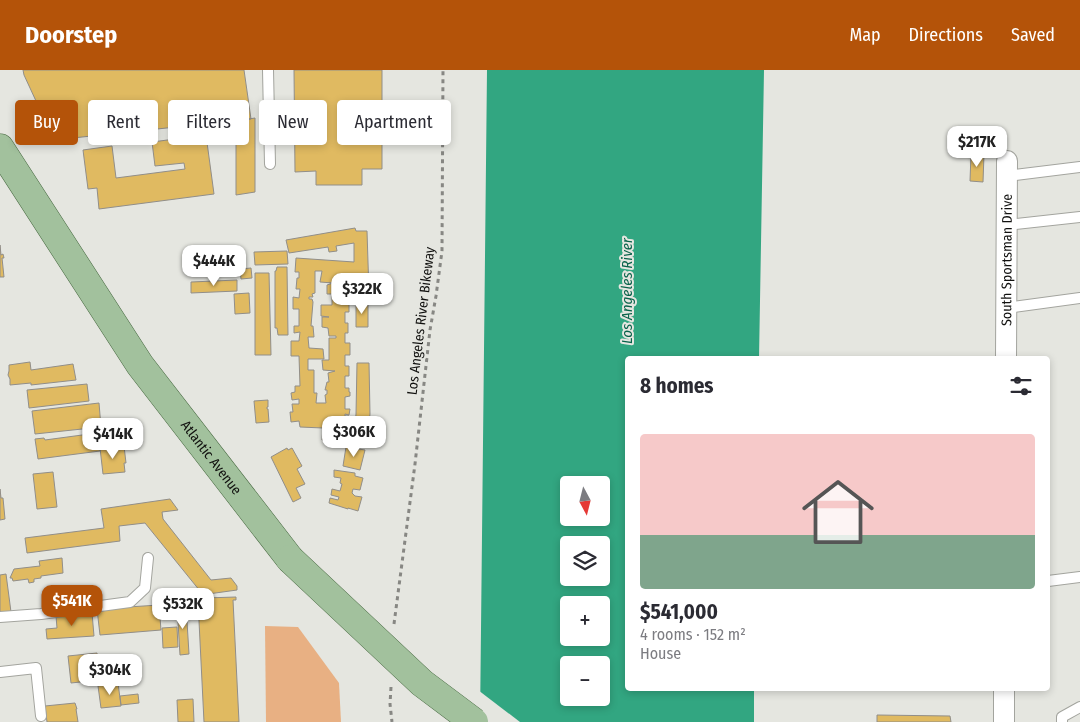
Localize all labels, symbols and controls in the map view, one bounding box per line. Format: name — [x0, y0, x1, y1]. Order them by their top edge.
text: Doorstep — [25, 21, 117, 49]
text: Map — [849, 24, 881, 46]
text: Directions — [909, 24, 983, 46]
text: Saved — [1011, 24, 1055, 46]
chip: Buy — [15, 100, 78, 145]
chip: Rent — [88, 100, 158, 145]
chip: Filters — [168, 100, 249, 145]
chip: New — [259, 100, 327, 145]
chip: Apartment — [337, 100, 451, 145]
pin: $217K — [942, 126, 1012, 168]
text: $217K — [958, 132, 996, 151]
street label: South Sportsman Drive — [998, 194, 1015, 326]
water label: Los Angeles River — [618, 237, 636, 344]
pin: $444K — [179, 244, 249, 287]
street label: Los Angeles River Bikeway — [403, 245, 439, 396]
text: $444K — [193, 251, 235, 270]
pin: $322K — [327, 272, 397, 315]
text: $322K — [342, 279, 382, 298]
icon: filters — [1007, 372, 1035, 400]
text: 8 homes — [640, 373, 714, 399]
pin: $306K — [319, 416, 389, 458]
street label: Atlantic Avenue — [177, 417, 245, 498]
pin: $414K — [78, 418, 148, 460]
text: $306K — [333, 422, 375, 441]
text: $414K — [93, 424, 133, 443]
icon: home — [793, 467, 883, 557]
north arrow — [560, 476, 610, 526]
map controls — [560, 476, 610, 706]
button: layers — [560, 536, 610, 586]
pin: $541K — [37, 584, 107, 627]
pin: $532K — [148, 588, 218, 630]
text: $541K — [52, 591, 92, 610]
text: $532K — [163, 594, 203, 613]
button: + — [560, 596, 610, 646]
text: $541,000 — [640, 599, 718, 625]
text: 4 rooms · 152 m² — [640, 625, 746, 644]
text: House — [640, 644, 681, 663]
pin: $304K — [75, 654, 145, 696]
button: − — [560, 656, 610, 706]
text: $304K — [89, 660, 131, 679]

